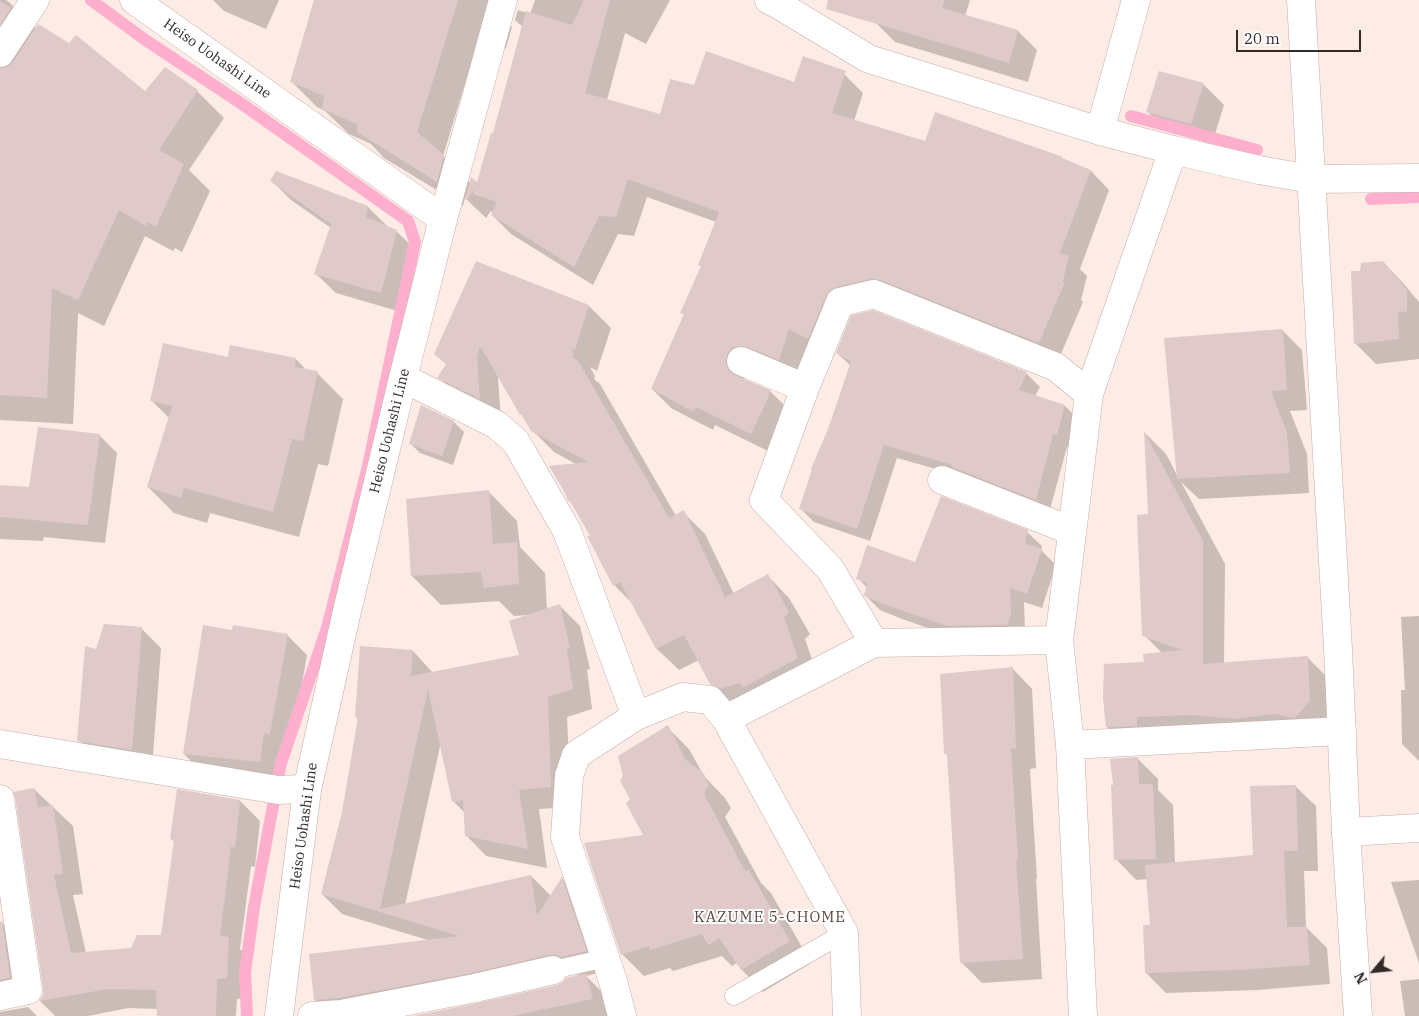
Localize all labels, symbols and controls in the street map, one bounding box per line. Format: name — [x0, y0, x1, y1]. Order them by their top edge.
street label: Heiso Uohashi Line — [160, 16, 274, 102]
scale bar — [1239, 20, 1364, 52]
text: 20 m — [1244, 29, 1280, 48]
street label: Heiso Uohashi Line — [366, 367, 414, 495]
street label: Heiso Uohashi Line — [287, 762, 321, 890]
district label: KAZUME 5-CHOME — [692, 909, 848, 927]
north arrow — [1349, 946, 1399, 996]
text: N — [1350, 969, 1371, 987]

